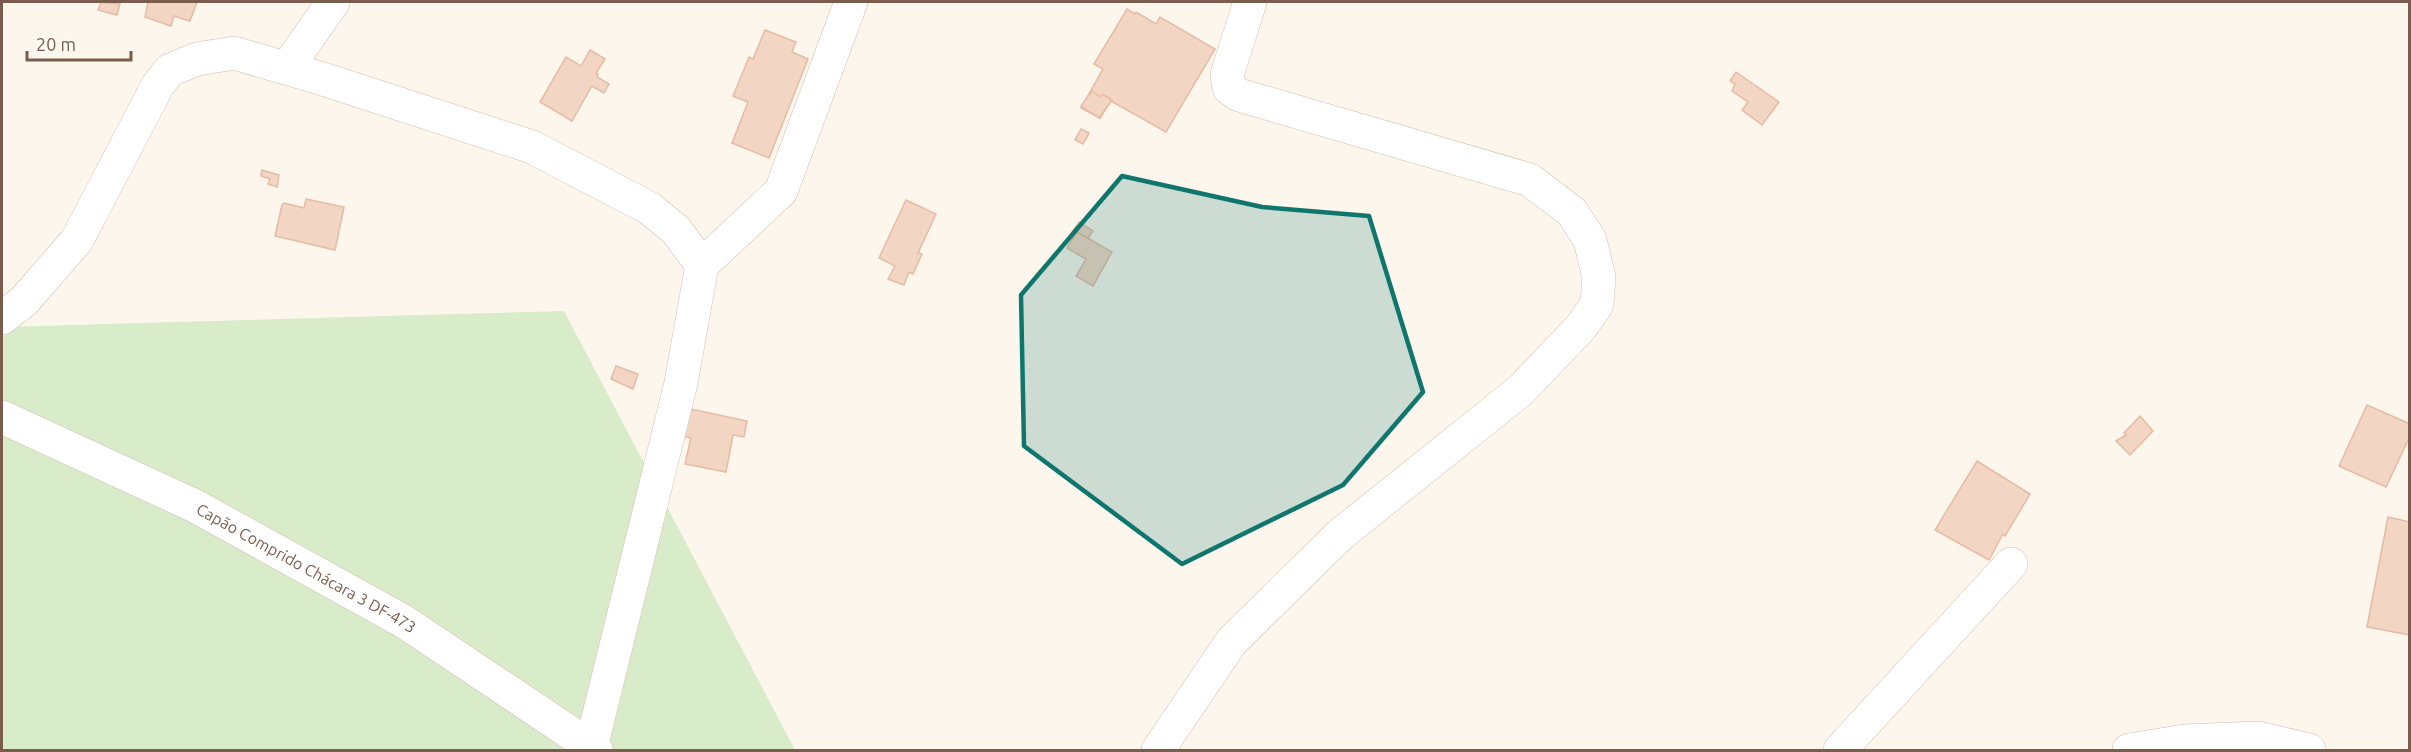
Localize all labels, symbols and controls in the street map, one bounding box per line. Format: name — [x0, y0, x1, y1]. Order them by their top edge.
scale bar — [27, 24, 130, 62]
text: 20 m — [36, 34, 76, 54]
street label: Capão Comprido Chácara 3 DF-473 — [193, 500, 420, 636]

